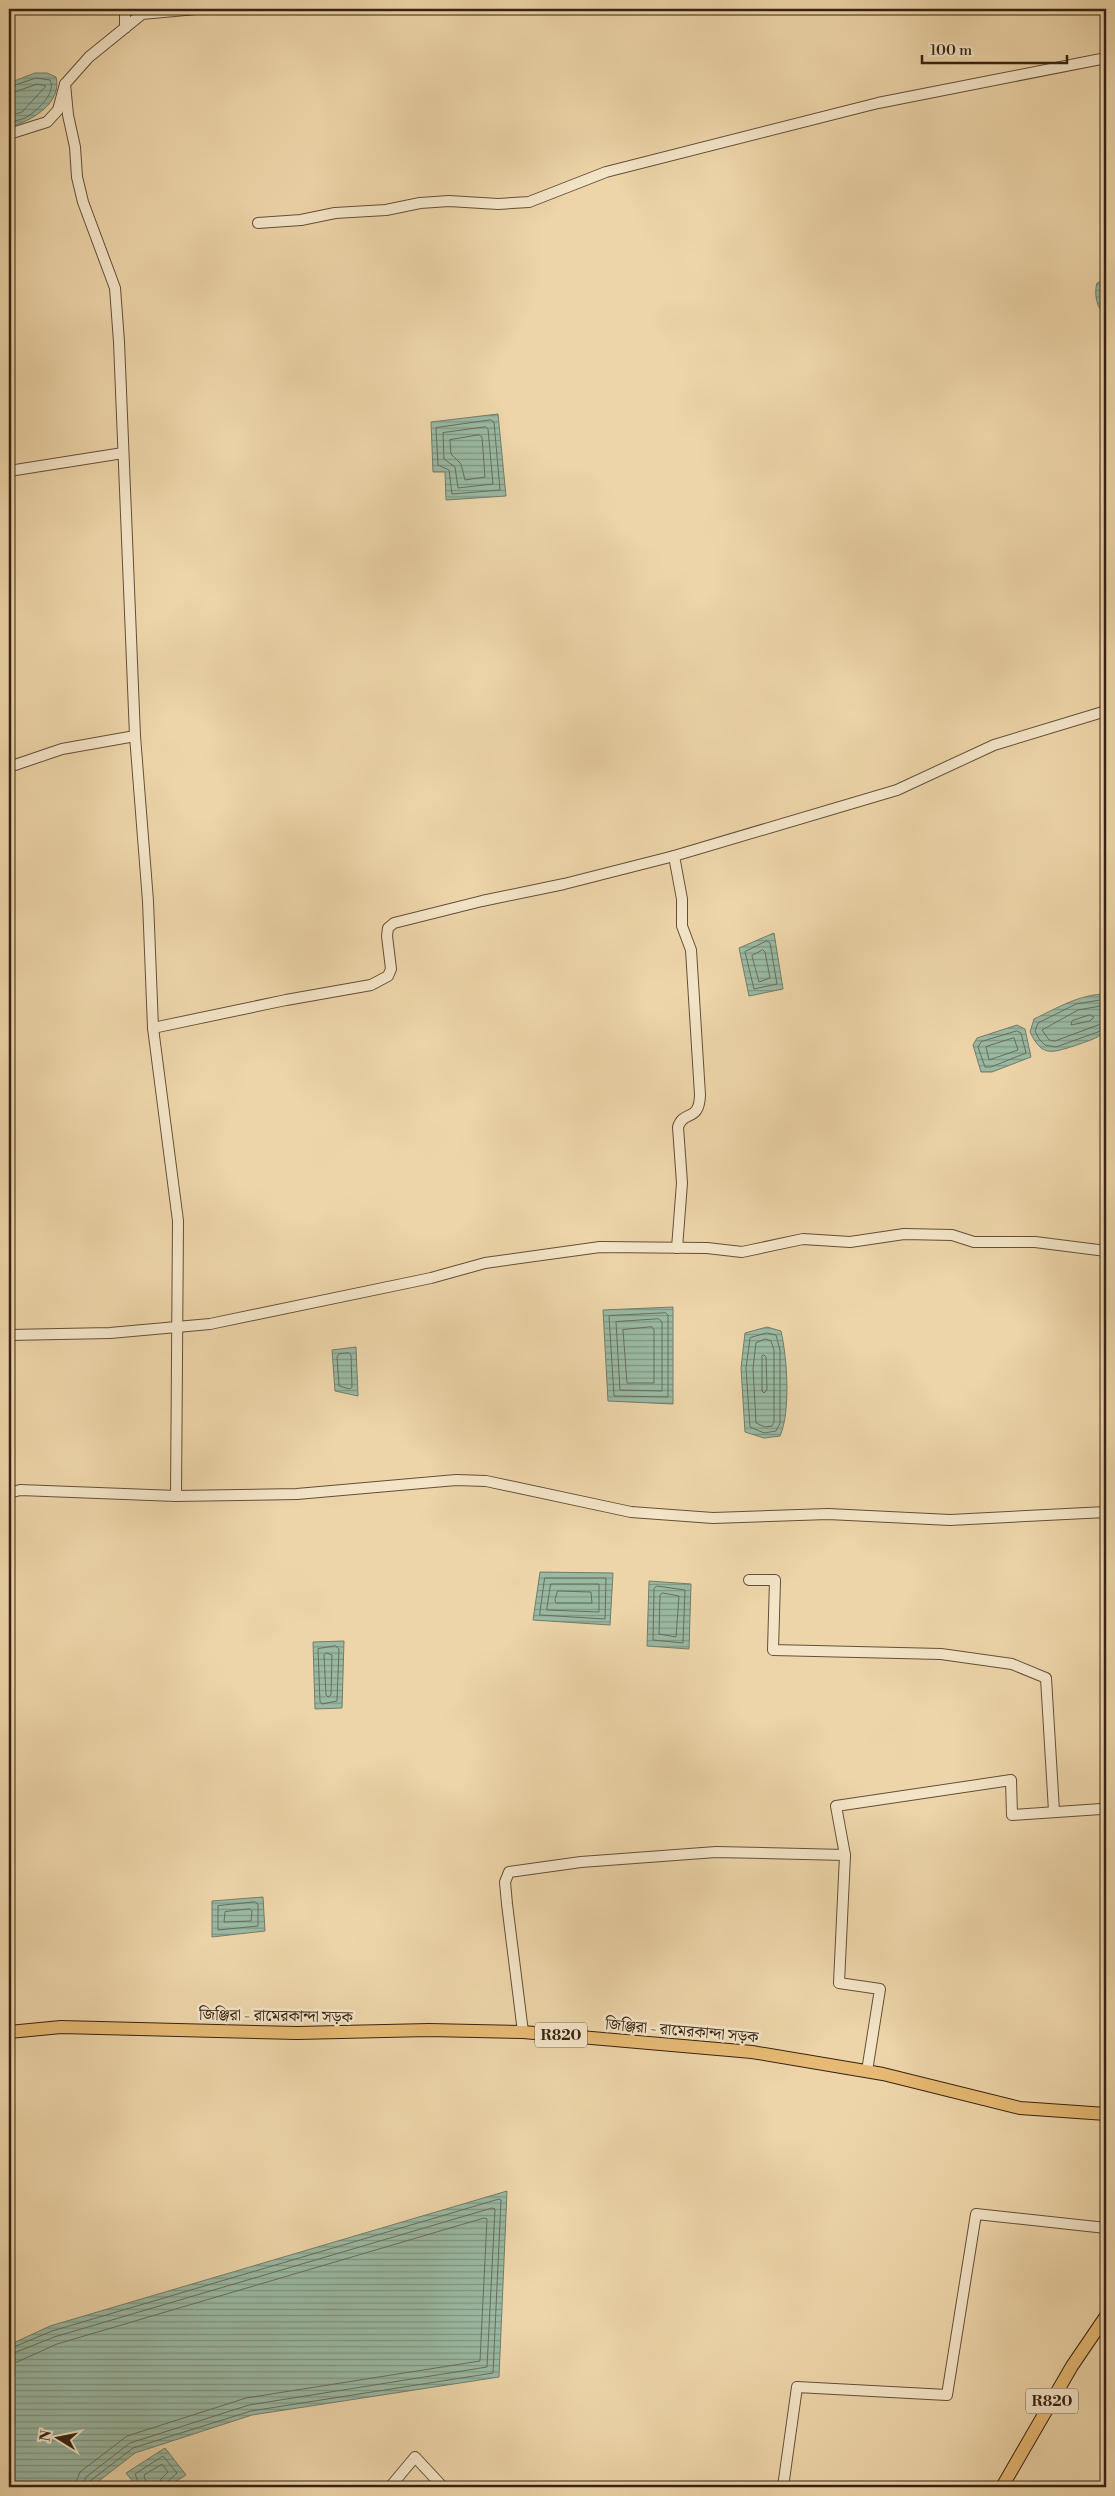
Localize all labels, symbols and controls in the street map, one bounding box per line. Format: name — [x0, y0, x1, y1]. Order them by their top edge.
scale bar — [922, 32, 1068, 64]
text: 100 m — [930, 41, 972, 60]
street label: জিঞ্জিরা - রামেরকান্দা সড়ক — [198, 2005, 354, 2027]
street label: জিঞ্জিরা - রামেরকান্দা সড়ক — [604, 2014, 760, 2048]
road number: R820 — [535, 2022, 587, 2048]
road number: R820 — [1026, 2388, 1078, 2414]
north arrow — [32, 2414, 82, 2464]
text: N — [36, 2429, 56, 2443]

